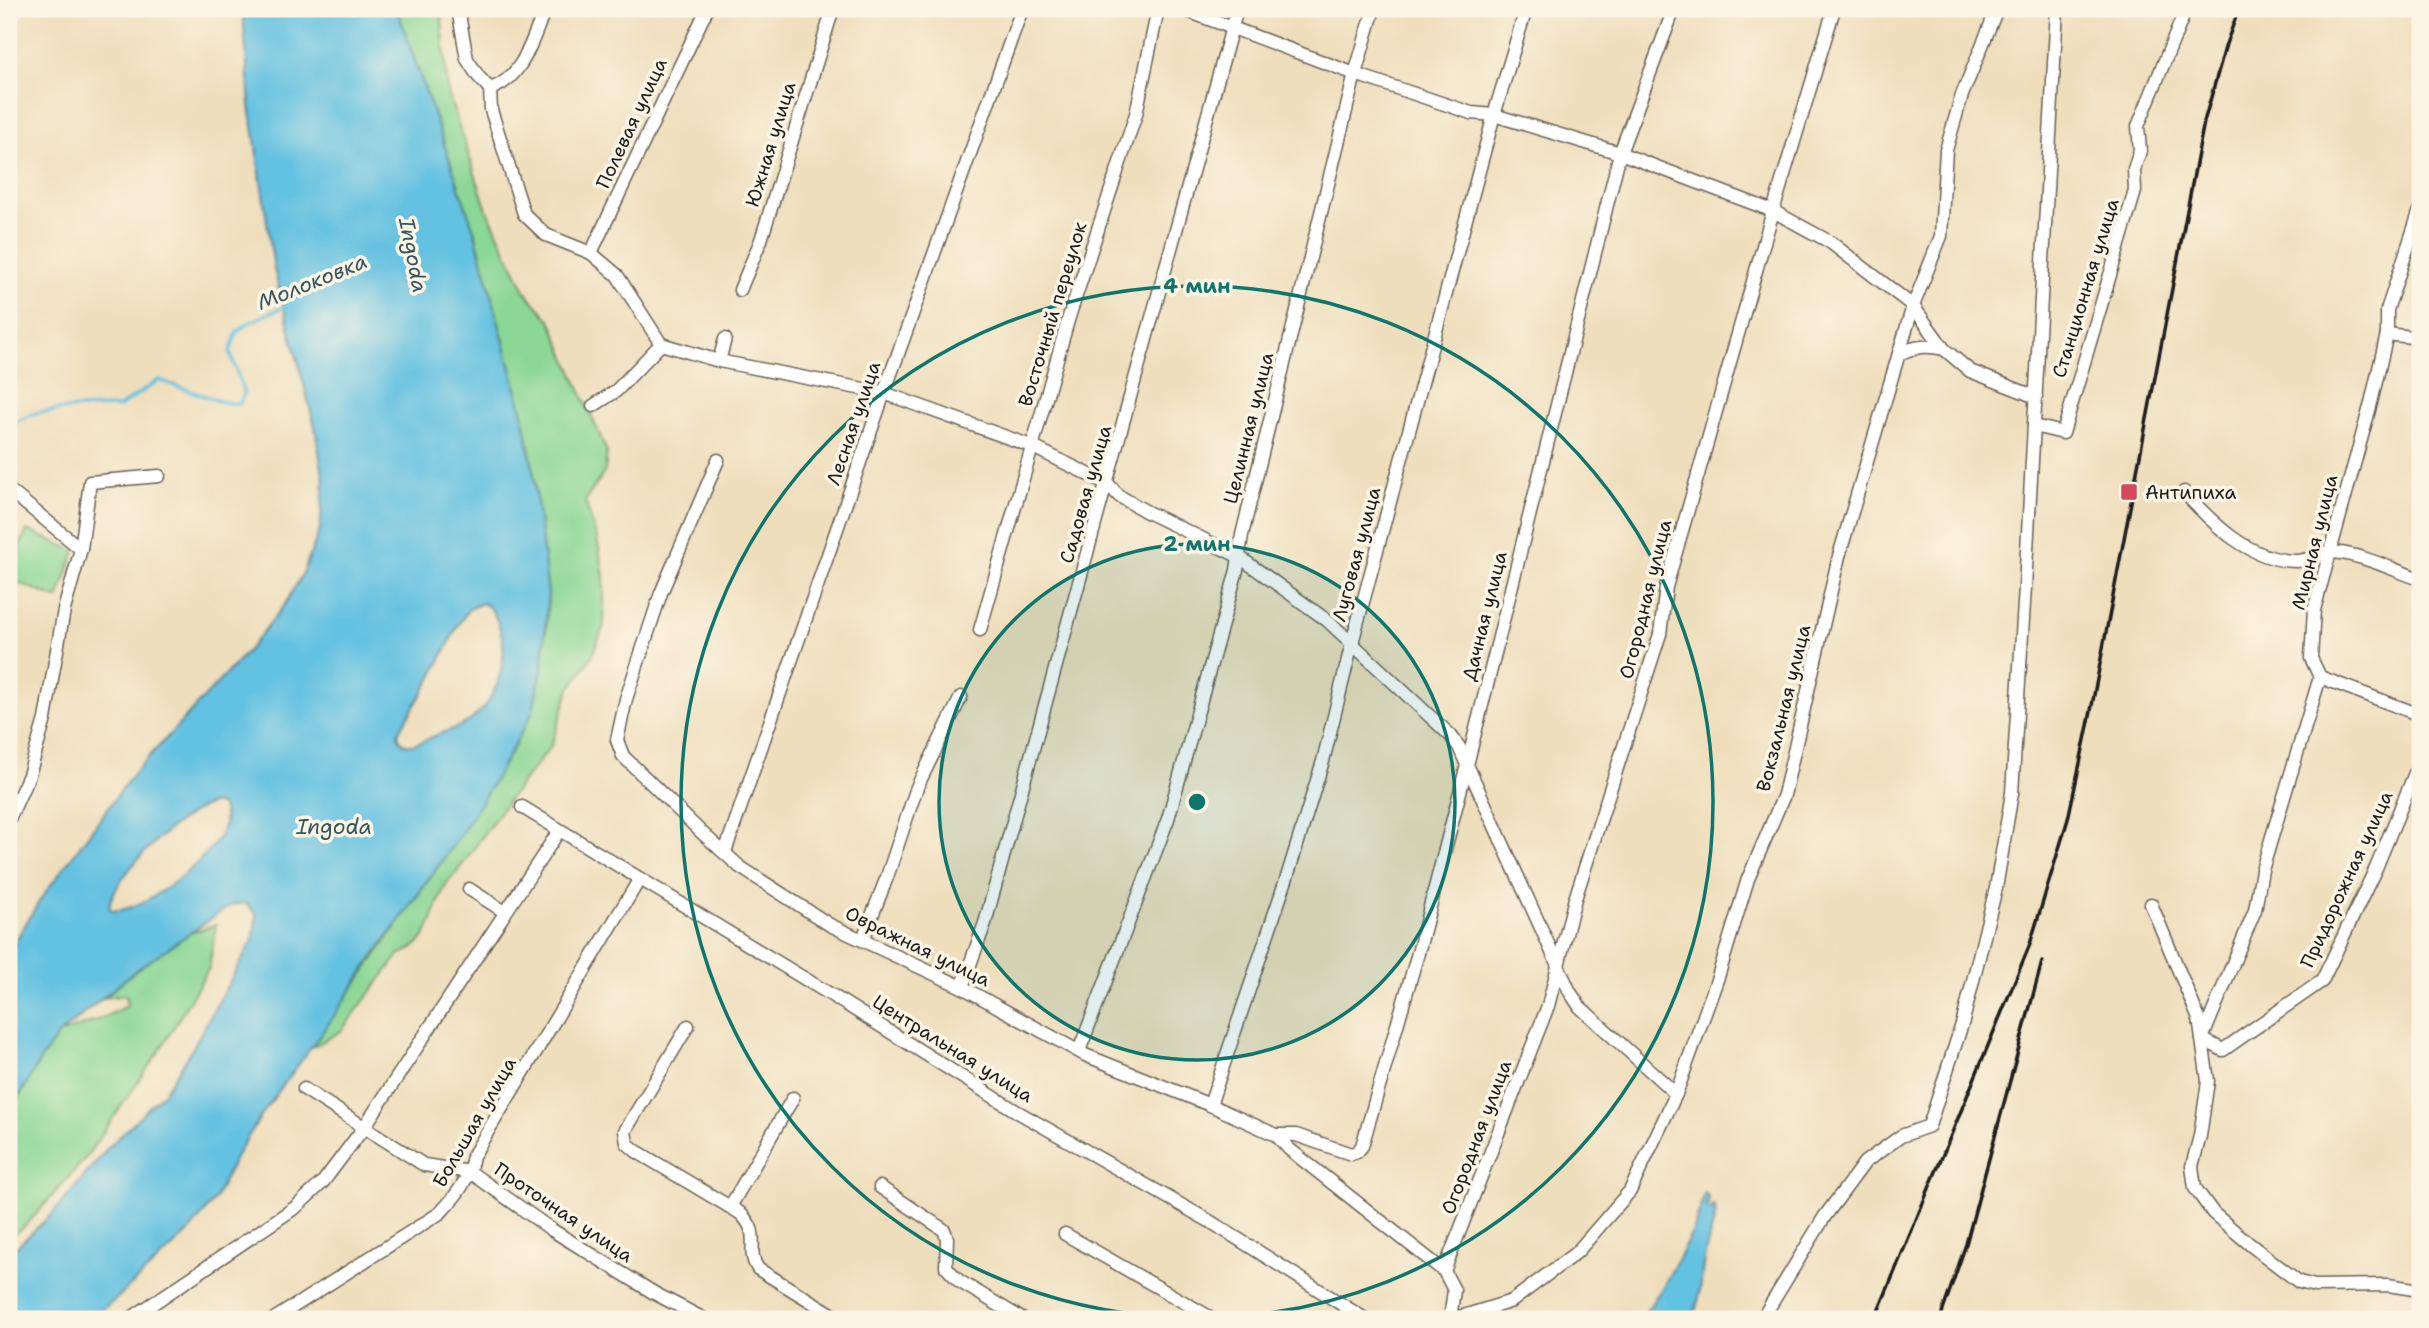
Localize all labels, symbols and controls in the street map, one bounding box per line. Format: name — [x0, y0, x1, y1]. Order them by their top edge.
street label: Полевая улица — [590, 54, 673, 192]
street label: Южная улица — [740, 78, 801, 210]
street label: Станционная улица — [2046, 195, 2125, 381]
water label: Ingoda — [392, 214, 434, 295]
street label: Восточный переулок — [1012, 219, 1092, 410]
water label: Молоковка — [253, 247, 371, 317]
text: 4 мин — [1163, 272, 1231, 300]
street label: Целинная улица — [1218, 350, 1279, 506]
street label: Лесная улица — [821, 358, 886, 488]
street label: Садовая улица — [1054, 422, 1117, 566]
street label: Мирная улица — [2286, 472, 2343, 612]
place label: Антипиха — [2145, 480, 2237, 505]
marker: Антипиха — [2119, 482, 2139, 502]
street label: Луговая улица — [1326, 484, 1387, 624]
street label: Огородная улица — [1614, 517, 1677, 681]
text: 2 мин — [1163, 530, 1231, 558]
street label: Дачная улица — [1456, 549, 1513, 684]
street label: Вокзальная улица — [1751, 622, 1816, 794]
street label: Придорожная улица — [2294, 787, 2399, 972]
centre of rings — [1185, 790, 1209, 814]
water label: Ingoda — [295, 813, 372, 841]
street label: Овражная улица — [841, 900, 995, 992]
street label: Центральная улица — [868, 989, 1038, 1108]
street label: Большая улица — [427, 1052, 522, 1192]
street label: Огородная улица — [1436, 1056, 1517, 1218]
street label: Проточная улица — [489, 1157, 638, 1268]

